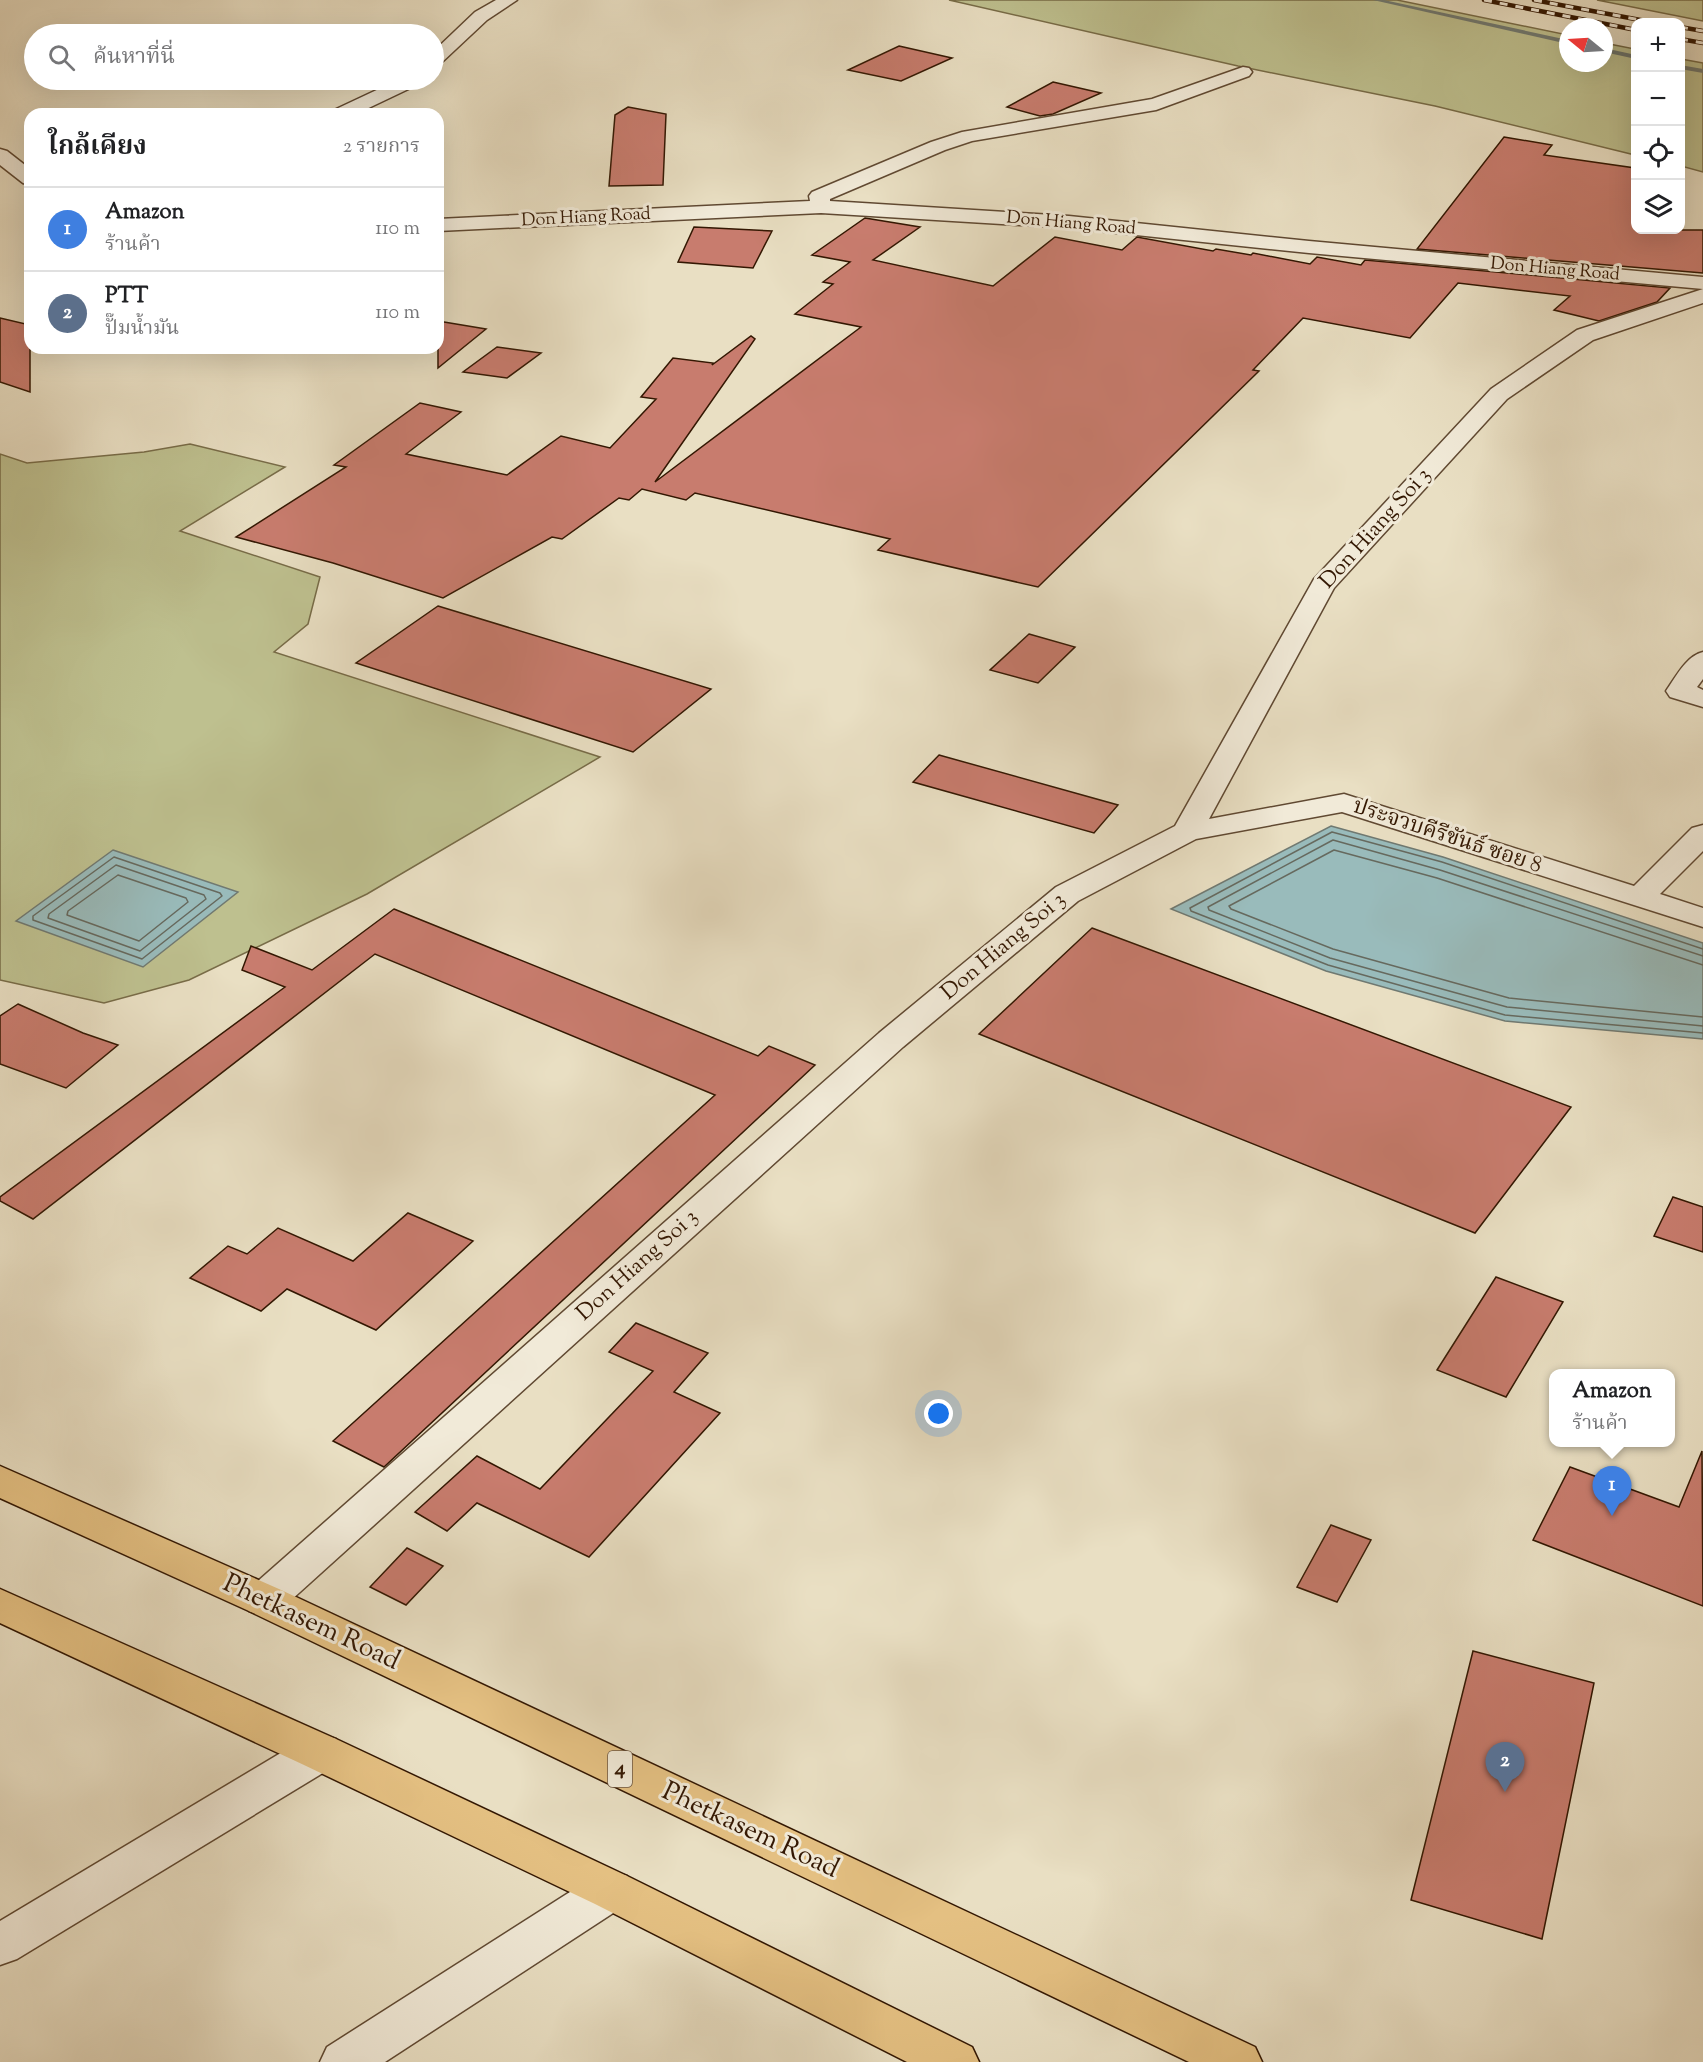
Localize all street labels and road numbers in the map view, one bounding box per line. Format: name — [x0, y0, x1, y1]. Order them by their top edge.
street label: Don Hiang Road — [521, 202, 651, 234]
street label: Don Hiang Road — [1005, 205, 1137, 243]
street label: Don Hiang Road — [1489, 251, 1621, 289]
street label: Don Hiang Soi 3 — [1313, 461, 1439, 597]
street label: ประจวบคีรีขันธ์ ซอย 8 — [1348, 791, 1546, 883]
street label: Don Hiang Soi 3 — [935, 885, 1073, 1009]
street label: Don Hiang Soi 3 — [570, 1203, 706, 1329]
street label: Phetkasem Road — [216, 1565, 406, 1681]
road number: 4 — [608, 1751, 632, 1787]
street label: Phetkasem Road — [655, 1773, 845, 1889]

